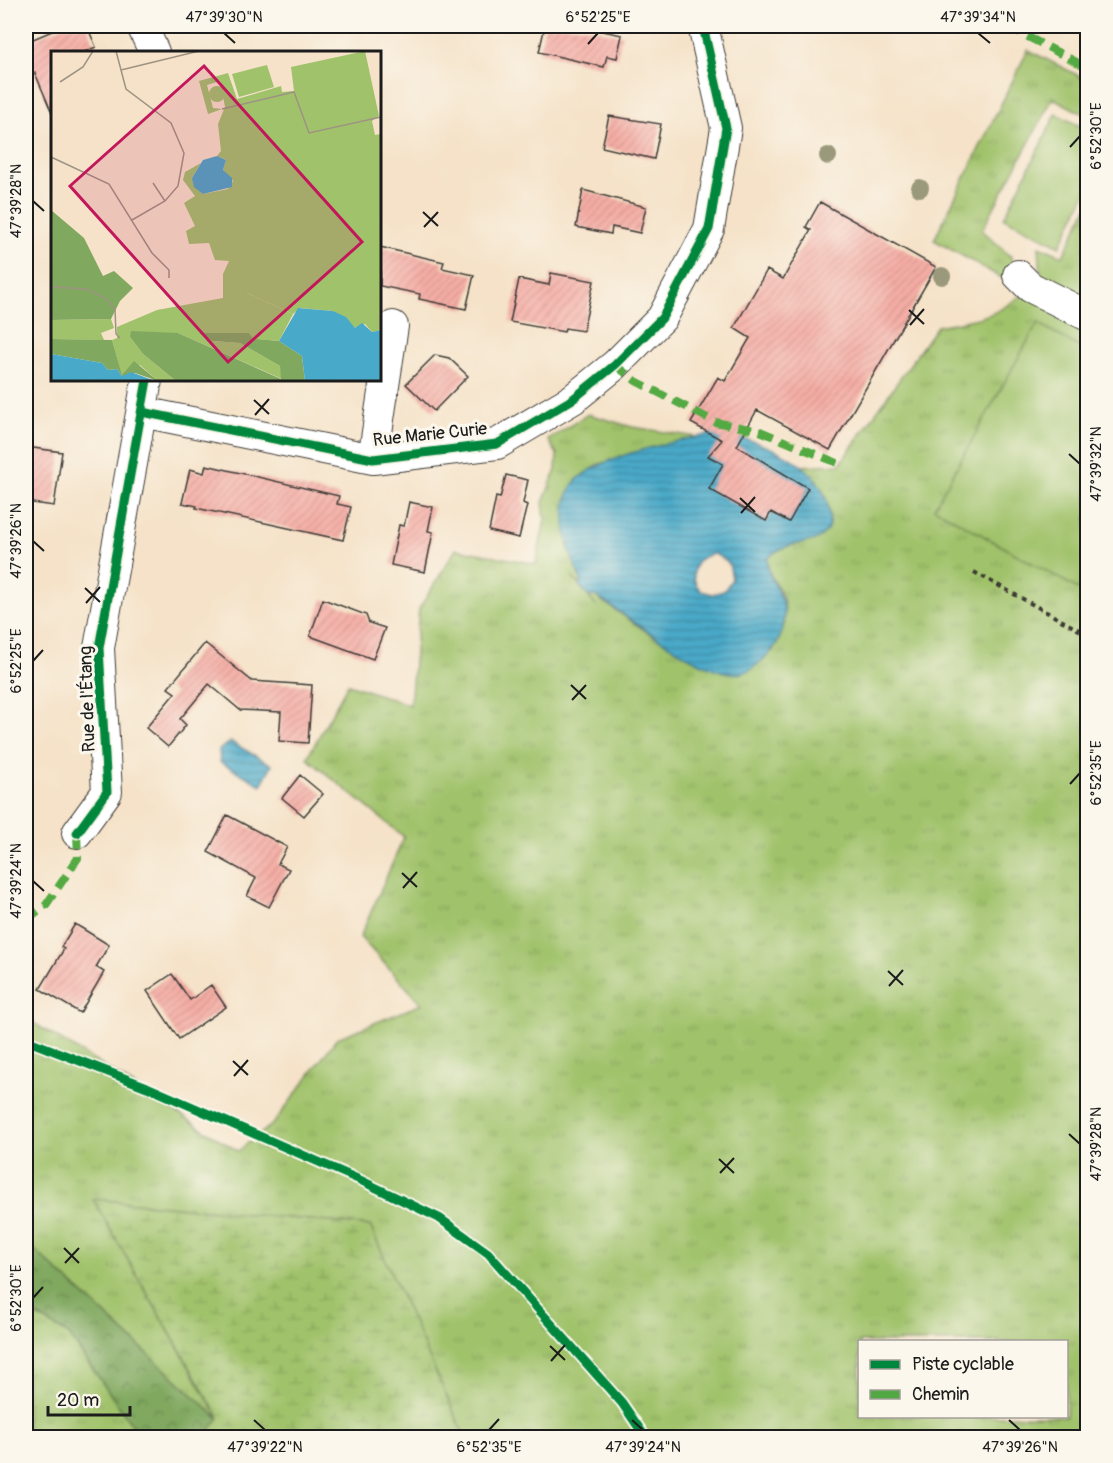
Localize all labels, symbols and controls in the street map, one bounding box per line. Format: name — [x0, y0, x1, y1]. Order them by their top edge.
text: 47°39'30"N — [185, 8, 263, 27]
text: 6°52'25"E — [565, 8, 631, 27]
text: 47°39'34"N — [940, 8, 1016, 27]
inset map — [51, 51, 381, 381]
text: 6°52'30"E — [1087, 102, 1106, 170]
text: 47°39'28"N — [7, 164, 26, 238]
street label: Rue Marie Curie — [372, 417, 488, 452]
text: 47°39'32"N — [1087, 426, 1106, 502]
text: 47°39'26"N — [7, 503, 26, 579]
text: 6°52'25"E — [7, 628, 26, 694]
street label: Rue de l'Étang — [74, 645, 101, 752]
text: 6°52'35"E — [1087, 740, 1106, 806]
text: 47°39'24"N — [7, 843, 26, 919]
text: 47°39'28"N — [1087, 1107, 1106, 1181]
text: 6°52'30"E — [7, 1264, 26, 1332]
legend — [858, 1340, 1068, 1418]
text: Piste cyclable — [912, 1353, 1014, 1376]
scale bar — [48, 1379, 130, 1417]
text: Chemin — [912, 1383, 969, 1406]
text: 20 m — [57, 1389, 99, 1412]
text: 47°39'22"N — [227, 1438, 303, 1457]
text: 6°52'35"E — [456, 1438, 522, 1457]
text: 47°39'24"N — [605, 1438, 681, 1457]
text: 47°39'26"N — [982, 1438, 1058, 1457]

